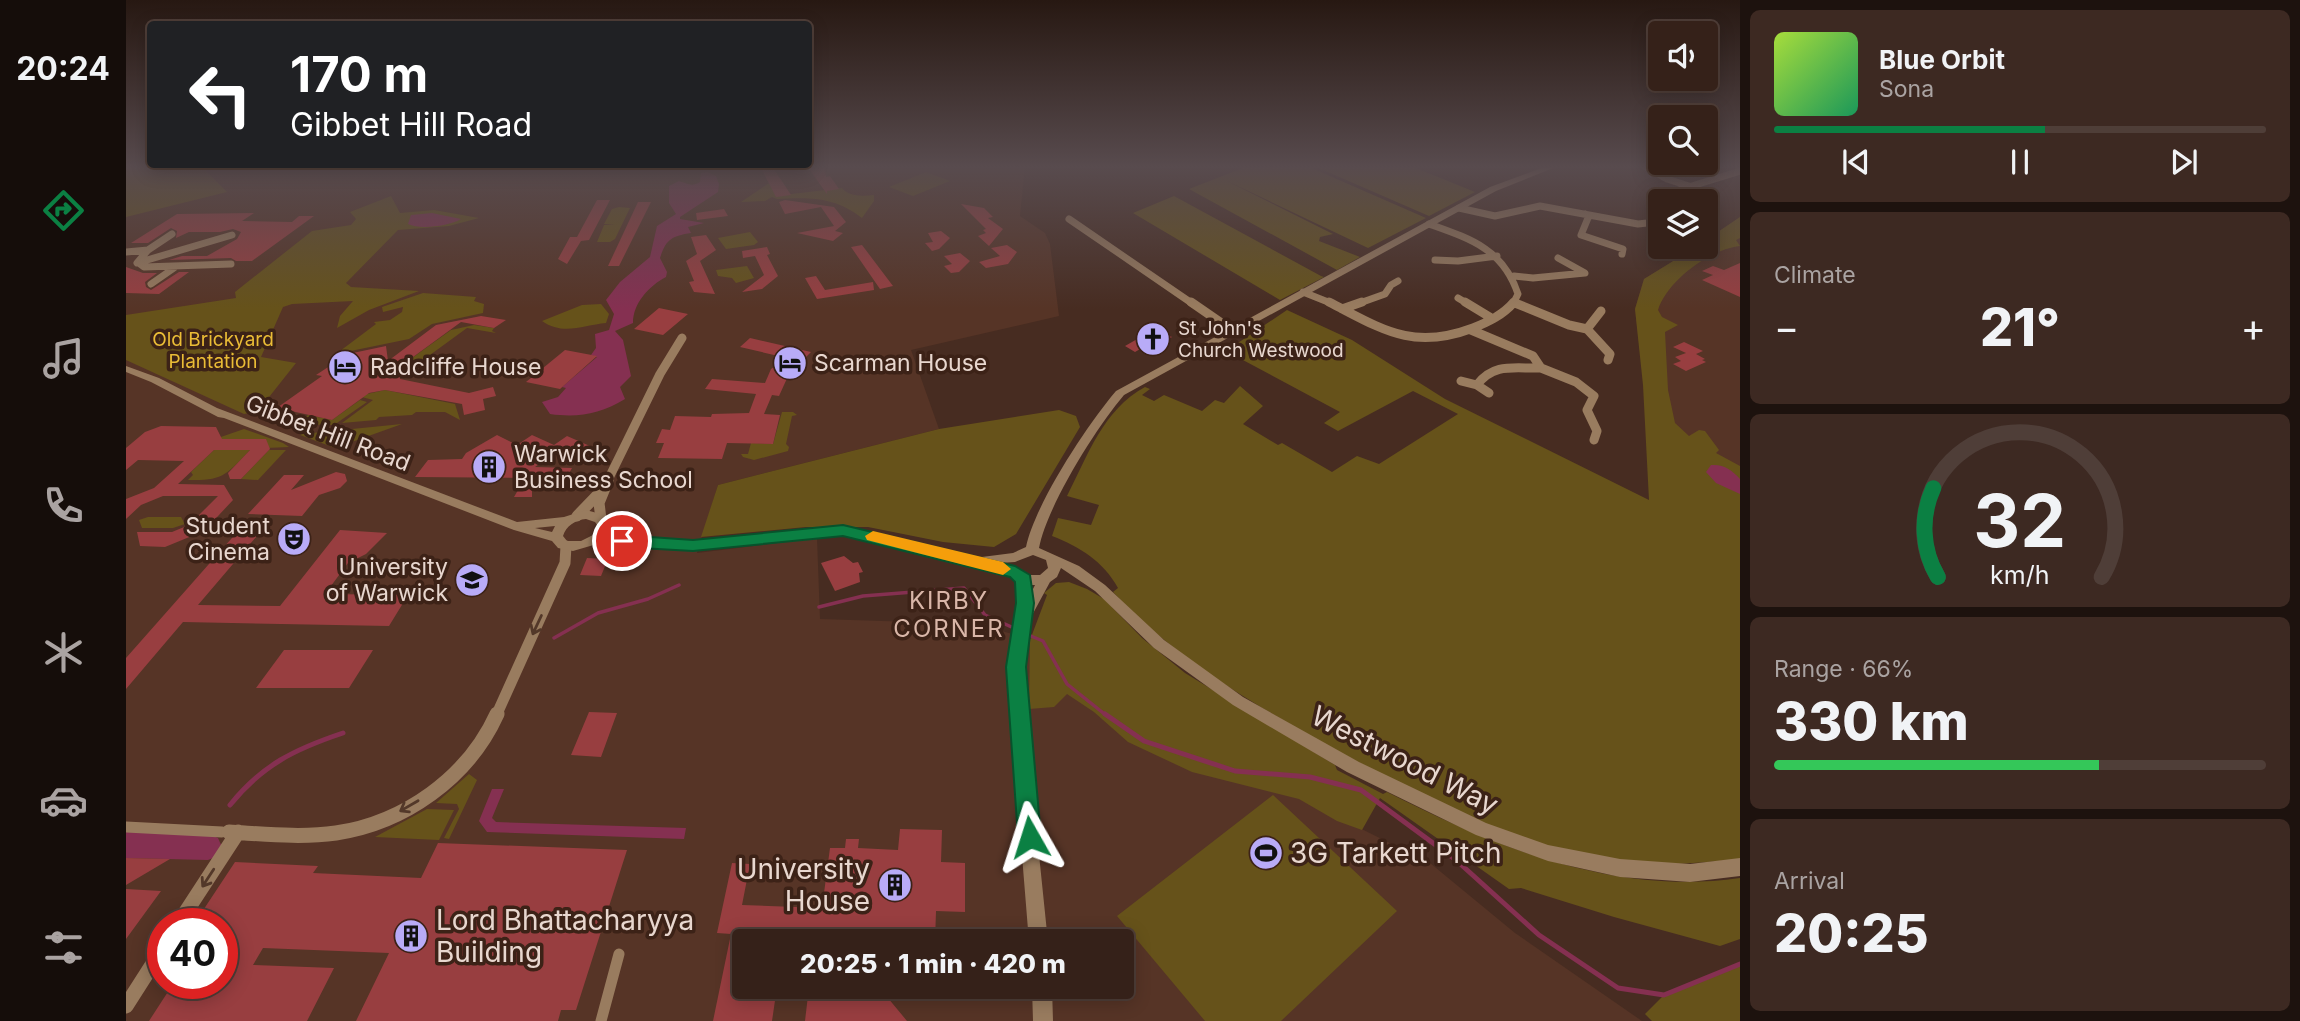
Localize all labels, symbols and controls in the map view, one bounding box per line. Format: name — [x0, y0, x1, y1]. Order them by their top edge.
map controls — [1648, 21, 1718, 259]
button: sound — [1648, 21, 1718, 91]
text: Blue Orbit — [1879, 44, 2005, 75]
text: 170 m — [290, 45, 428, 104]
text: 20:24 — [16, 49, 110, 88]
icon: left — [175, 49, 266, 140]
text: Sona — [1879, 75, 1934, 103]
text: Gibbet Hill Road — [290, 105, 532, 144]
button: search — [1648, 105, 1718, 175]
icon: previous — [1837, 143, 1875, 181]
icon: pause — [2001, 143, 2039, 181]
icon: next — [2165, 143, 2203, 181]
icon: directions — [39, 186, 88, 235]
button: layers — [1648, 189, 1718, 259]
text: Climate — [1774, 261, 1856, 289]
text: 21° — [1980, 296, 2060, 359]
text: − — [1774, 304, 1799, 350]
text: + — [2241, 304, 2266, 350]
place label: St John's Church Westwood — [1178, 317, 1344, 362]
church icon: St John's Church Westwood — [1134, 320, 1172, 358]
park label: Old Brickyard Plantation — [152, 328, 274, 373]
icon: music — [39, 334, 88, 383]
hotel icon: Scarman House — [771, 344, 809, 382]
hotel icon: Radcliffe House — [326, 348, 364, 386]
place label: Scarman House — [814, 349, 987, 377]
place label: Radcliffe House — [370, 353, 541, 381]
street label: Gibbet Hill Road — [242, 389, 414, 477]
place label: Warwick Business School — [514, 440, 693, 494]
building icon: Warwick Business School — [470, 448, 508, 486]
text: 32 — [1974, 476, 2066, 565]
icon: phone — [39, 481, 88, 530]
pin — [592, 511, 652, 571]
place label: Student Cinema — [186, 512, 270, 566]
theatre icon: Student Cinema — [275, 520, 313, 558]
icon: arrive — [603, 522, 641, 560]
place label: University of Warwick — [326, 553, 448, 607]
text: km/h — [1990, 559, 2050, 589]
school or university icon: University of Warwick — [453, 561, 491, 599]
district label: KIRBY CORNER — [893, 586, 1005, 643]
one-way arrow — [530, 614, 543, 635]
icon: climate — [39, 628, 88, 677]
text: Range · 66% — [1774, 655, 1913, 683]
text: 330 km — [1774, 690, 1969, 753]
street label: Westwood Way — [1306, 698, 1504, 822]
icon: car — [39, 776, 88, 825]
one-way arrow — [400, 799, 420, 813]
position arrow — [993, 800, 1067, 874]
sports icon: 3G Tarkett Pitch — [1247, 834, 1285, 872]
place label: 3G Tarkett Pitch — [1290, 836, 1501, 870]
place label: University House — [737, 852, 870, 918]
building icon: University House — [876, 866, 914, 904]
text: Arrival — [1774, 867, 1845, 895]
one-way arrow — [201, 868, 215, 887]
text: 20:25 — [1774, 902, 1929, 965]
place label: Lord Bhattacharyya Building — [436, 903, 694, 969]
speed limit sign: 40 — [147, 908, 238, 999]
building icon: Lord Bhattacharyya Building — [392, 917, 430, 955]
icon: filters — [39, 923, 88, 972]
text: 20:25 · 1 min · 420 m — [800, 948, 1066, 979]

